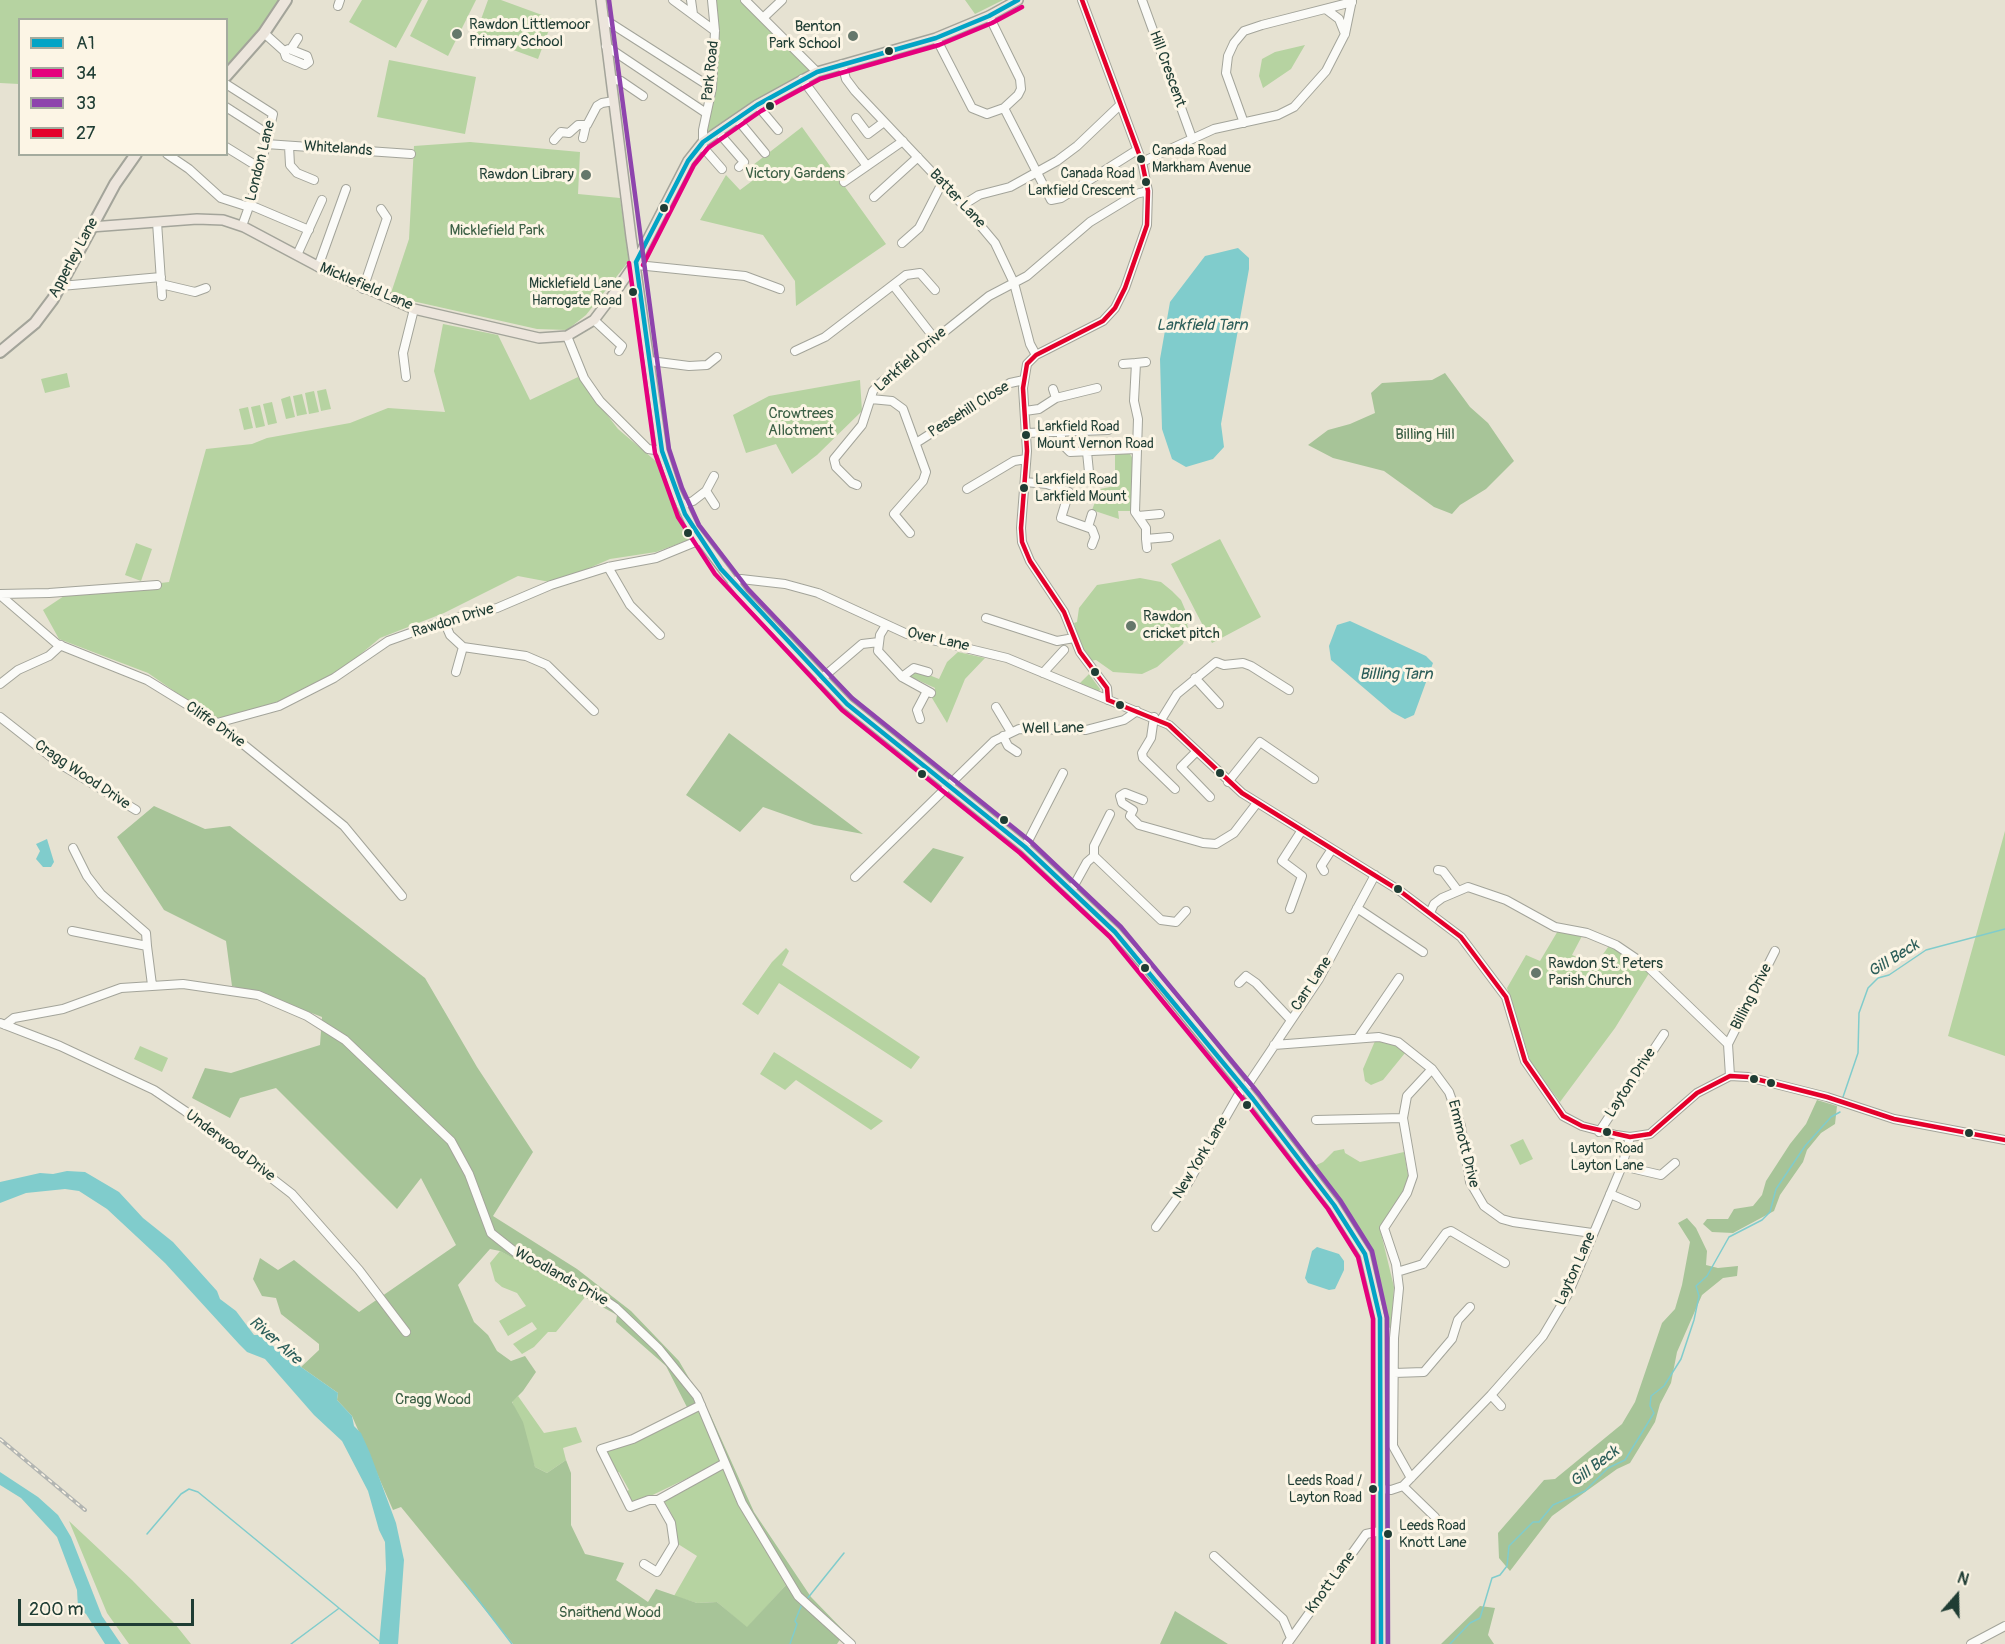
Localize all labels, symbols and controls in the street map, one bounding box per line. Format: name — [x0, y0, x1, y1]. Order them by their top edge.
place label: Rawdon Littlemoor Primary School — [469, 16, 590, 51]
legend — [18, 18, 228, 156]
place label: Benton Park School — [768, 18, 841, 53]
marker: Rawdon Littlemoor Primary School — [450, 27, 464, 41]
street label: Hill Crescent — [1145, 28, 1189, 110]
marker: Benton Park School — [846, 29, 860, 43]
text: A1 — [76, 32, 95, 55]
street label: Park Road — [699, 40, 723, 102]
unlabelled marker — [883, 45, 895, 57]
text: 34 — [76, 62, 96, 85]
text: 33 — [76, 92, 96, 115]
unlabelled marker — [764, 100, 776, 112]
street label: London Lane — [242, 119, 280, 203]
text: 27 — [76, 122, 96, 145]
street label: Whitelands — [303, 138, 373, 160]
place label: Canada Road Markham Avenue — [1152, 143, 1251, 176]
marker: Canada Road Markham Avenue — [1135, 153, 1147, 165]
park label: Victory Gardens — [745, 165, 845, 183]
place label: Rawdon Library — [479, 166, 574, 184]
street label: Batter Lane — [925, 166, 989, 232]
place label: Canada Road Larkfield Crescent — [1028, 166, 1135, 198]
marker: Rawdon Library — [579, 168, 593, 182]
marker: Canada Road Larkfield Crescent — [1140, 176, 1152, 188]
unlabelled marker — [658, 202, 670, 214]
street label: Apperley Lane — [45, 215, 103, 301]
park label: Micklefield Park — [450, 222, 544, 240]
street label: Micklefield Lane — [317, 259, 415, 315]
place label: Micklefield Lane Harrogate Road — [529, 276, 622, 308]
marker: Micklefield Lane Harrogate Road — [627, 286, 639, 298]
water label: Larkfield Tarn — [1156, 316, 1248, 336]
street label: Larkfield Drive — [871, 324, 951, 396]
street label: Peasehill Close — [925, 378, 1013, 442]
park label: Crowtrees Allotment — [768, 405, 834, 440]
place label: Larkfield Road Mount Vernon Road — [1037, 419, 1154, 452]
park label: Billing Hill — [1395, 426, 1455, 444]
marker: Larkfield Road Mount Vernon Road — [1020, 429, 1032, 441]
place label: Larkfield Road Larkfield Mount — [1035, 472, 1127, 504]
marker: Larkfield Road Larkfield Mount — [1018, 482, 1030, 494]
unlabelled marker — [682, 527, 694, 539]
street label: Rawdon Drive — [410, 600, 496, 642]
place label: Rawdon cricket pitch — [1143, 608, 1220, 643]
marker: Rawdon cricket pitch — [1124, 619, 1138, 633]
street label: Over Lane — [905, 624, 971, 656]
water label: Billing Tarn — [1360, 665, 1432, 685]
unlabelled marker — [1089, 666, 1101, 678]
street label: Cliffe Drive — [182, 698, 248, 752]
unlabelled marker — [1114, 699, 1126, 711]
street label: Well Lane — [1022, 719, 1084, 739]
street label: Cragg Wood Drive — [31, 736, 133, 814]
unlabelled marker — [1214, 767, 1226, 779]
unlabelled marker — [916, 768, 928, 780]
unlabelled marker — [998, 814, 1010, 826]
unlabelled marker — [1392, 883, 1404, 895]
water label: Gill Beck — [1865, 936, 1923, 982]
street label: Carr Lane — [1288, 953, 1336, 1015]
place label: Rawdon St. Peters Parish Church — [1548, 955, 1663, 990]
street label: Billing Drive — [1728, 961, 1776, 1033]
unlabelled marker — [1139, 962, 1151, 974]
marker: Rawdon St. Peters Parish Church — [1529, 966, 1543, 980]
street label: Layton Drive — [1602, 1045, 1660, 1121]
unlabelled marker — [1748, 1073, 1760, 1085]
unlabelled marker — [1765, 1077, 1777, 1089]
street label: Emmott Drive — [1443, 1098, 1483, 1190]
unlabelled marker — [1241, 1099, 1253, 1111]
street label: Underwood Drive — [182, 1106, 278, 1186]
street label: New York Lane — [1170, 1114, 1232, 1202]
marker: Layton Road Layton Lane — [1601, 1126, 1613, 1138]
unlabelled marker — [1963, 1127, 1975, 1139]
place label: Layton Road Layton Lane — [1570, 1141, 1644, 1174]
street label: Layton Lane — [1552, 1230, 1600, 1308]
street label: Woodlands Drive — [511, 1244, 611, 1310]
water label: River Aire — [245, 1313, 305, 1369]
park label: Cragg Wood — [395, 1391, 471, 1409]
water label: Gill Beck — [1567, 1442, 1623, 1492]
place label: Leeds Road / Layton Road — [1287, 1473, 1362, 1506]
marker: Leeds Road / Layton Road — [1367, 1483, 1379, 1495]
place label: Leeds Road Knott Lane — [1399, 1518, 1466, 1550]
marker: Leeds Road Knott Lane — [1382, 1528, 1394, 1540]
street label: Knott Lane — [1303, 1549, 1359, 1617]
north arrow — [1927, 1566, 1987, 1626]
text: N — [1955, 1568, 1972, 1590]
scale bar — [21, 1587, 196, 1625]
text: 200 m — [29, 1598, 84, 1621]
park label: Snaithend Wood — [559, 1604, 661, 1622]

